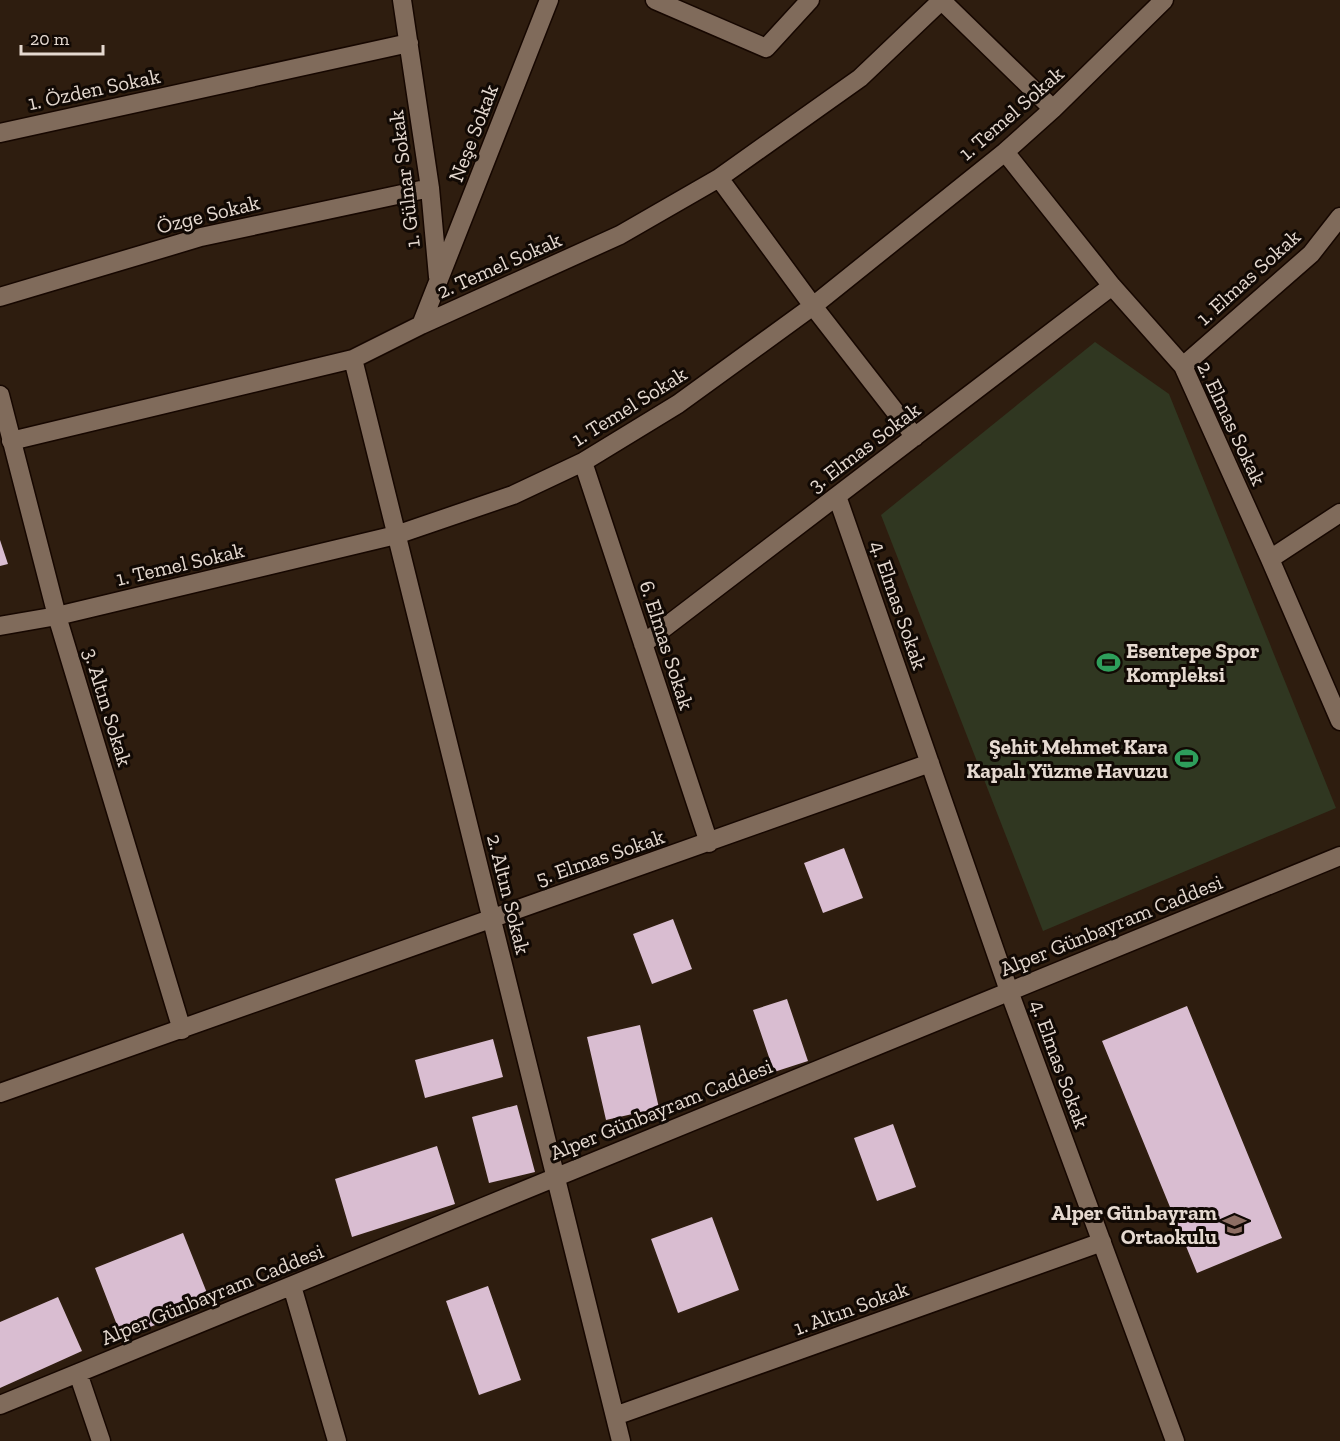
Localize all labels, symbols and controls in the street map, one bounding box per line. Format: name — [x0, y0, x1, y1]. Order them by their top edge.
scale bar — [21, 18, 104, 56]
text: 20 m — [30, 28, 70, 50]
street label: 1. Temel Sokak — [953, 61, 1069, 165]
street label: 1. Özden Sokak — [26, 63, 162, 115]
street label: Neşe Sokak — [443, 81, 503, 185]
street label: 1. Gülnar Sokak — [383, 109, 425, 249]
street label: Özge Sokak — [154, 189, 262, 239]
street label: 1. Elmas Sokak — [1191, 224, 1305, 330]
street label: 2. Temel Sokak — [433, 226, 565, 304]
street label: 2. Elmas Sokak — [1192, 357, 1272, 489]
street label: 1. Temel Sokak — [567, 361, 691, 451]
street label: 3. Elmas Sokak — [803, 397, 925, 497]
street label: 1. Temel Sokak — [113, 537, 247, 591]
street label: 4. Elmas Sokak — [865, 537, 933, 673]
street label: 6. Elmas Sokak — [634, 577, 700, 713]
place label: Esentepe Spor Kompleksi — [1126, 638, 1259, 687]
street label: 3. Altın Sokak — [78, 645, 138, 769]
sports icon: Esentepe Spor Kompleksi — [1095, 649, 1121, 675]
place label: Şehit Mehmet Kara Kapalı Yüzme Havuzu — [966, 734, 1168, 783]
sports icon: Şehit Mehmet Kara Kapalı Yüzme Havuzu — [1173, 745, 1199, 771]
street label: 5. Elmas Sokak — [533, 823, 668, 891]
street label: 2. Altın Sokak — [482, 831, 536, 957]
street label: Alper Günbayram Caddesi — [996, 869, 1226, 981]
street label: 4. Elmas Sokak — [1025, 996, 1095, 1132]
street label: Alper Günbayram Caddesi — [546, 1053, 776, 1165]
place label: Alper Günbayram Ortaokulu — [1051, 1200, 1218, 1249]
school or university icon: Alper Günbayram Ortaokulu — [1222, 1211, 1248, 1237]
street label: Alper Günbayram Caddesi — [97, 1238, 327, 1350]
street label: 1. Altın Sokak — [790, 1276, 912, 1340]

